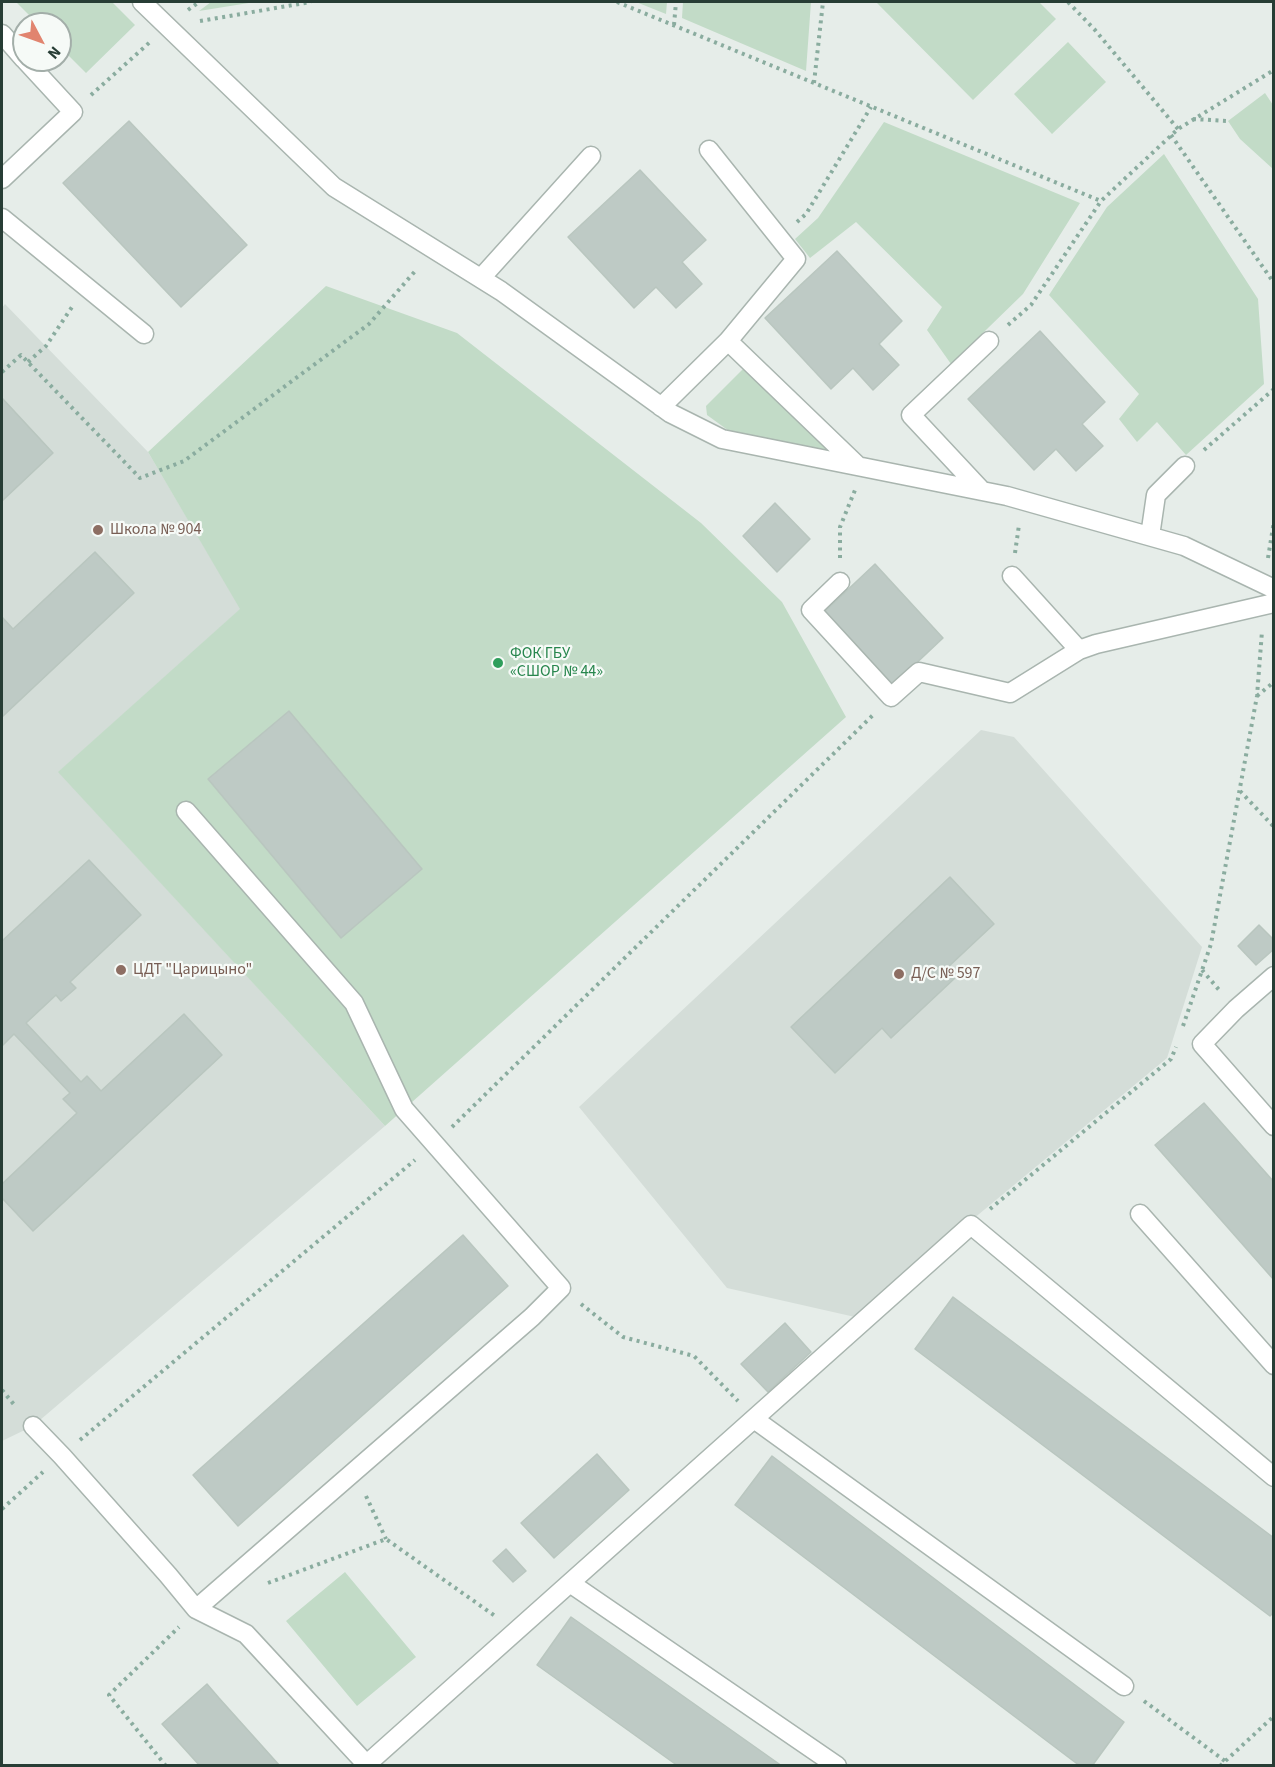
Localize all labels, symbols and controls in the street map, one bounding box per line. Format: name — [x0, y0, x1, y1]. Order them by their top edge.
north arrow — [12, 12, 72, 72]
text: N — [42, 41, 66, 64]
place label: Школа № 904 — [110, 520, 201, 540]
marker: Школа № 904 — [91, 523, 105, 537]
place label: ФОК ГБУ «СШОР № 44» — [510, 644, 603, 682]
marker: ФОК ГБУ «СШОР № 44» — [491, 656, 505, 670]
place label: ЦДТ "Царицыно" — [133, 960, 252, 980]
marker: ЦДТ "Царицыно" — [114, 963, 128, 977]
place label: Д/C № 597 — [911, 964, 980, 984]
marker: Д/C № 597 — [892, 967, 906, 981]

